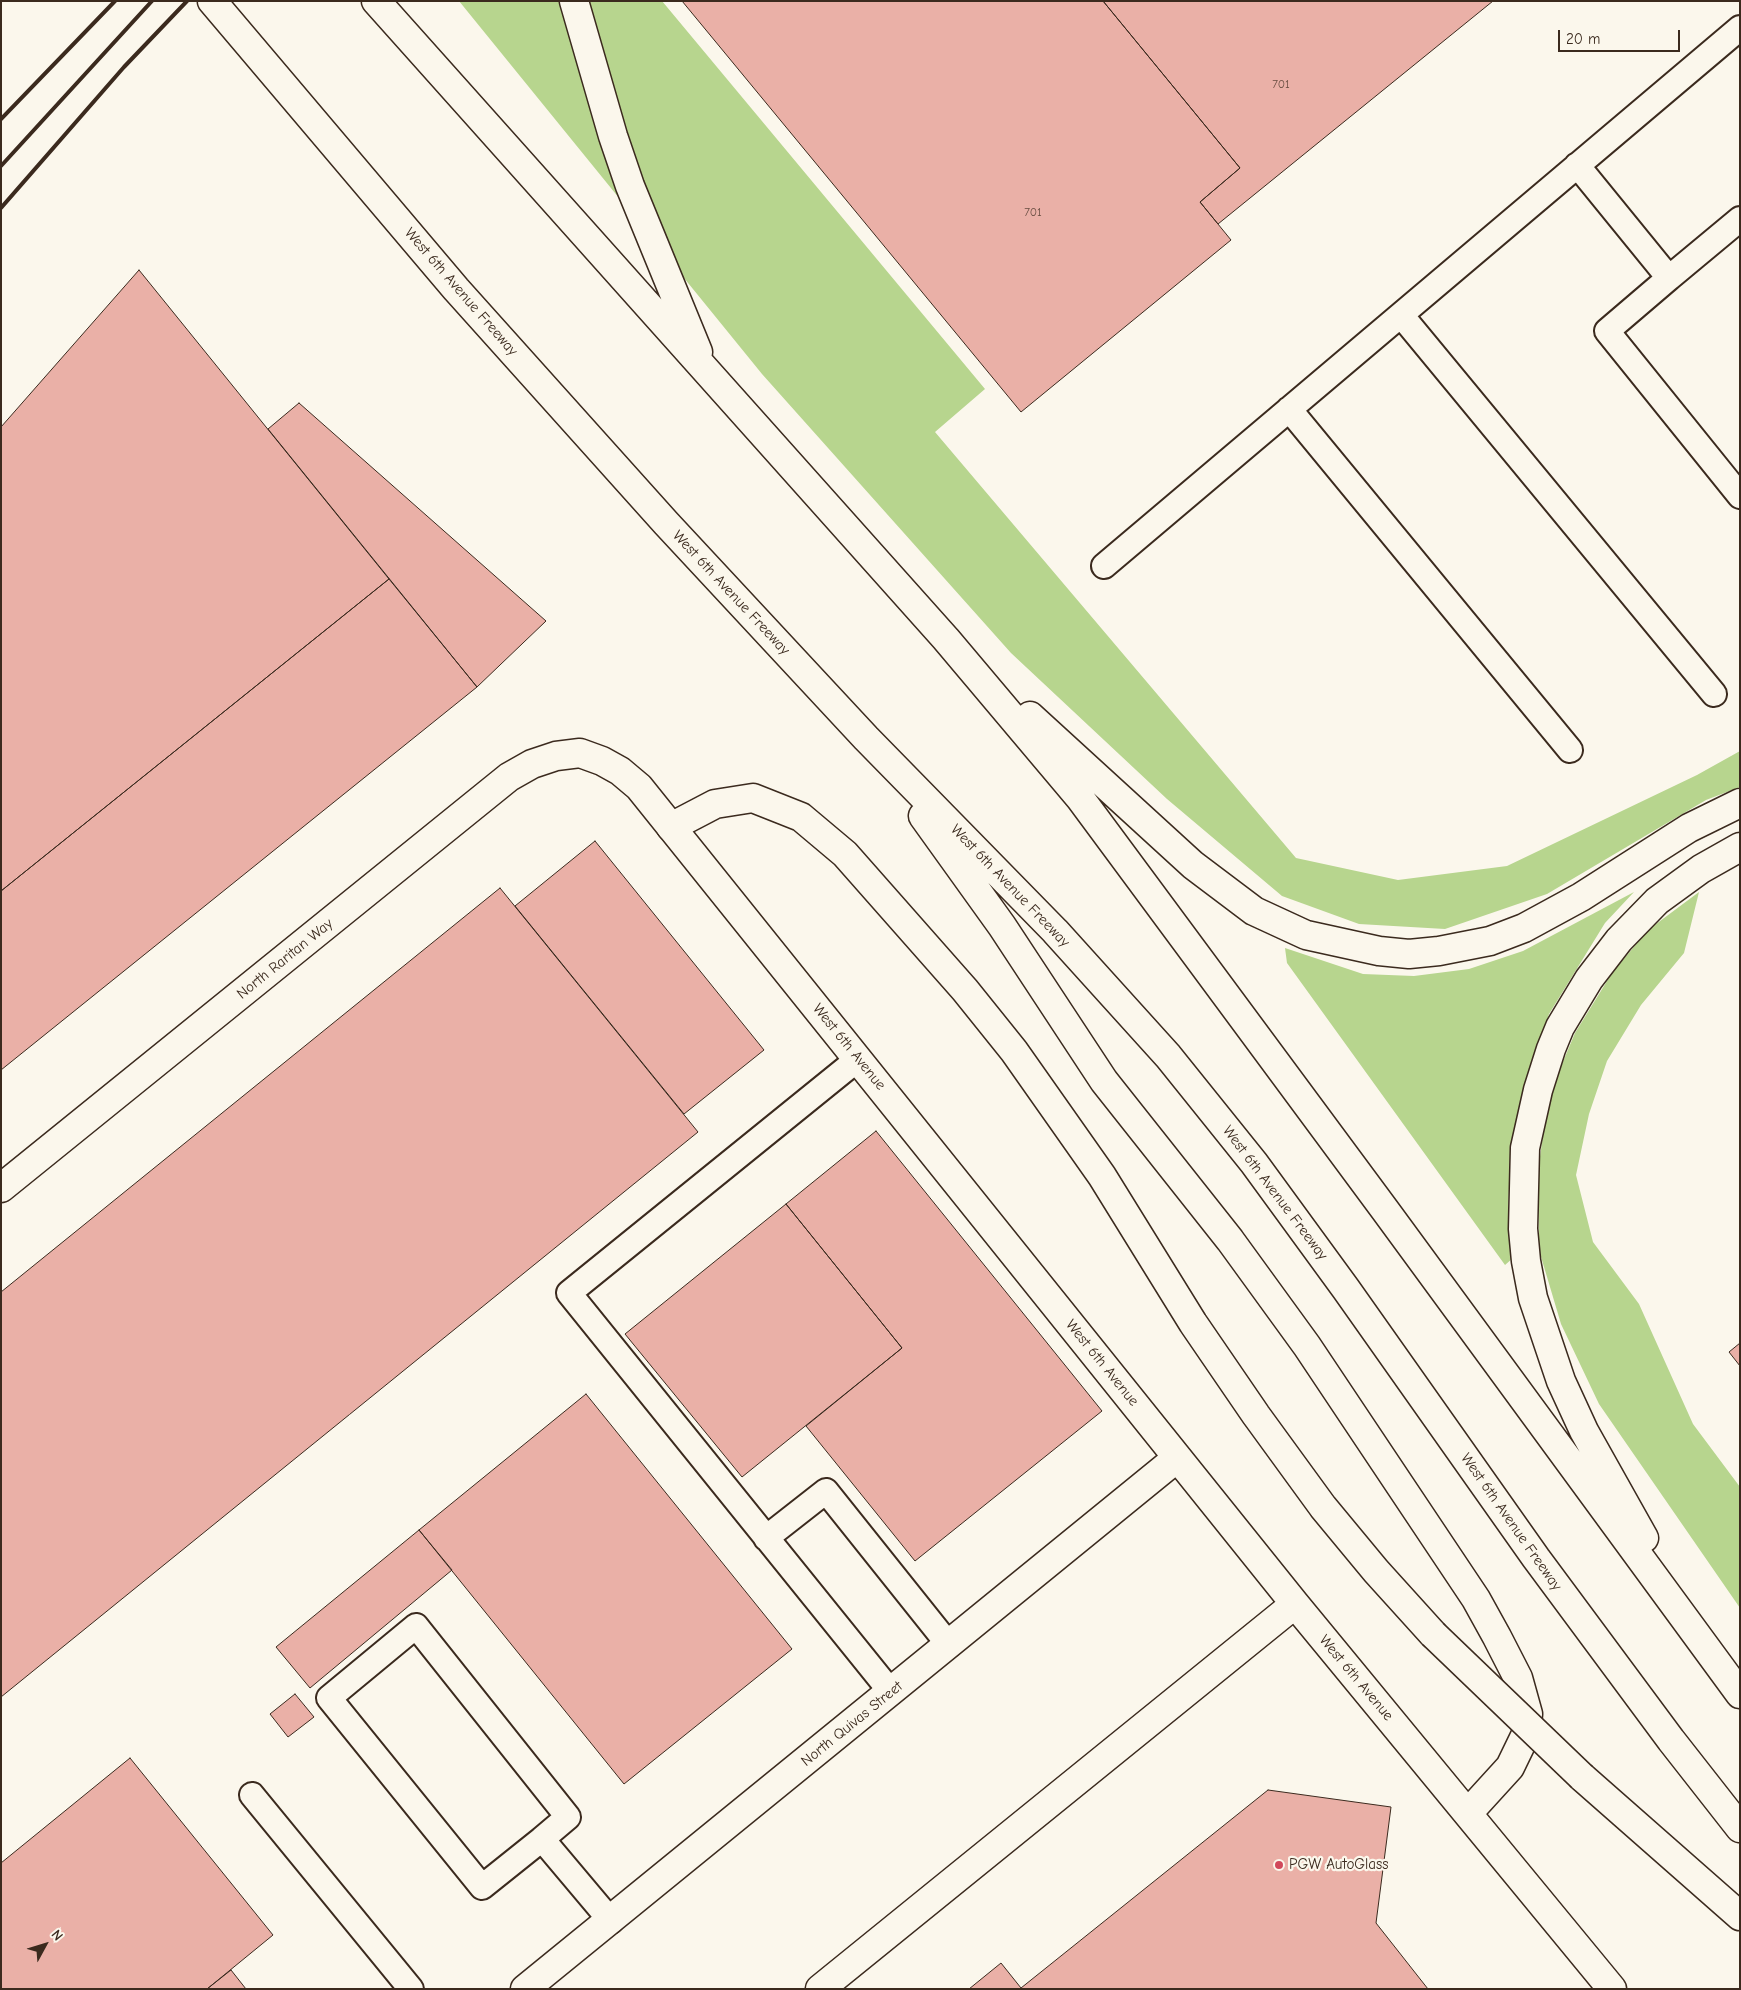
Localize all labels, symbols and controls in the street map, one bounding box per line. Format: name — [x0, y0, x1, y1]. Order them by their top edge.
scale bar — [1561, 20, 1684, 52]
text: 20 m — [1566, 30, 1600, 48]
house number: 701 — [1272, 78, 1290, 92]
house number: 701 — [1024, 206, 1042, 220]
street label: West 6th Avenue Freeway — [401, 224, 521, 360]
street label: West 6th Avenue Freeway — [669, 527, 793, 659]
street label: West 6th Avenue Freeway — [947, 821, 1073, 951]
street label: North Raritan Way — [233, 915, 337, 1003]
street label: West 6th Avenue — [809, 1000, 889, 1094]
street label: West 6th Avenue Freeway — [1219, 1122, 1331, 1264]
street label: West 6th Avenue — [1062, 1316, 1142, 1410]
street label: West 6th Avenue Freeway — [1457, 1450, 1565, 1594]
street label: West 6th Avenue — [1315, 1632, 1397, 1724]
street label: North Quivas Street — [798, 1678, 906, 1770]
place label: PGW AutoGlass — [1289, 1856, 1389, 1874]
marker: PGW AutoGlass — [1273, 1859, 1285, 1871]
north arrow — [20, 1920, 70, 1970]
text: N — [48, 1926, 67, 1944]

